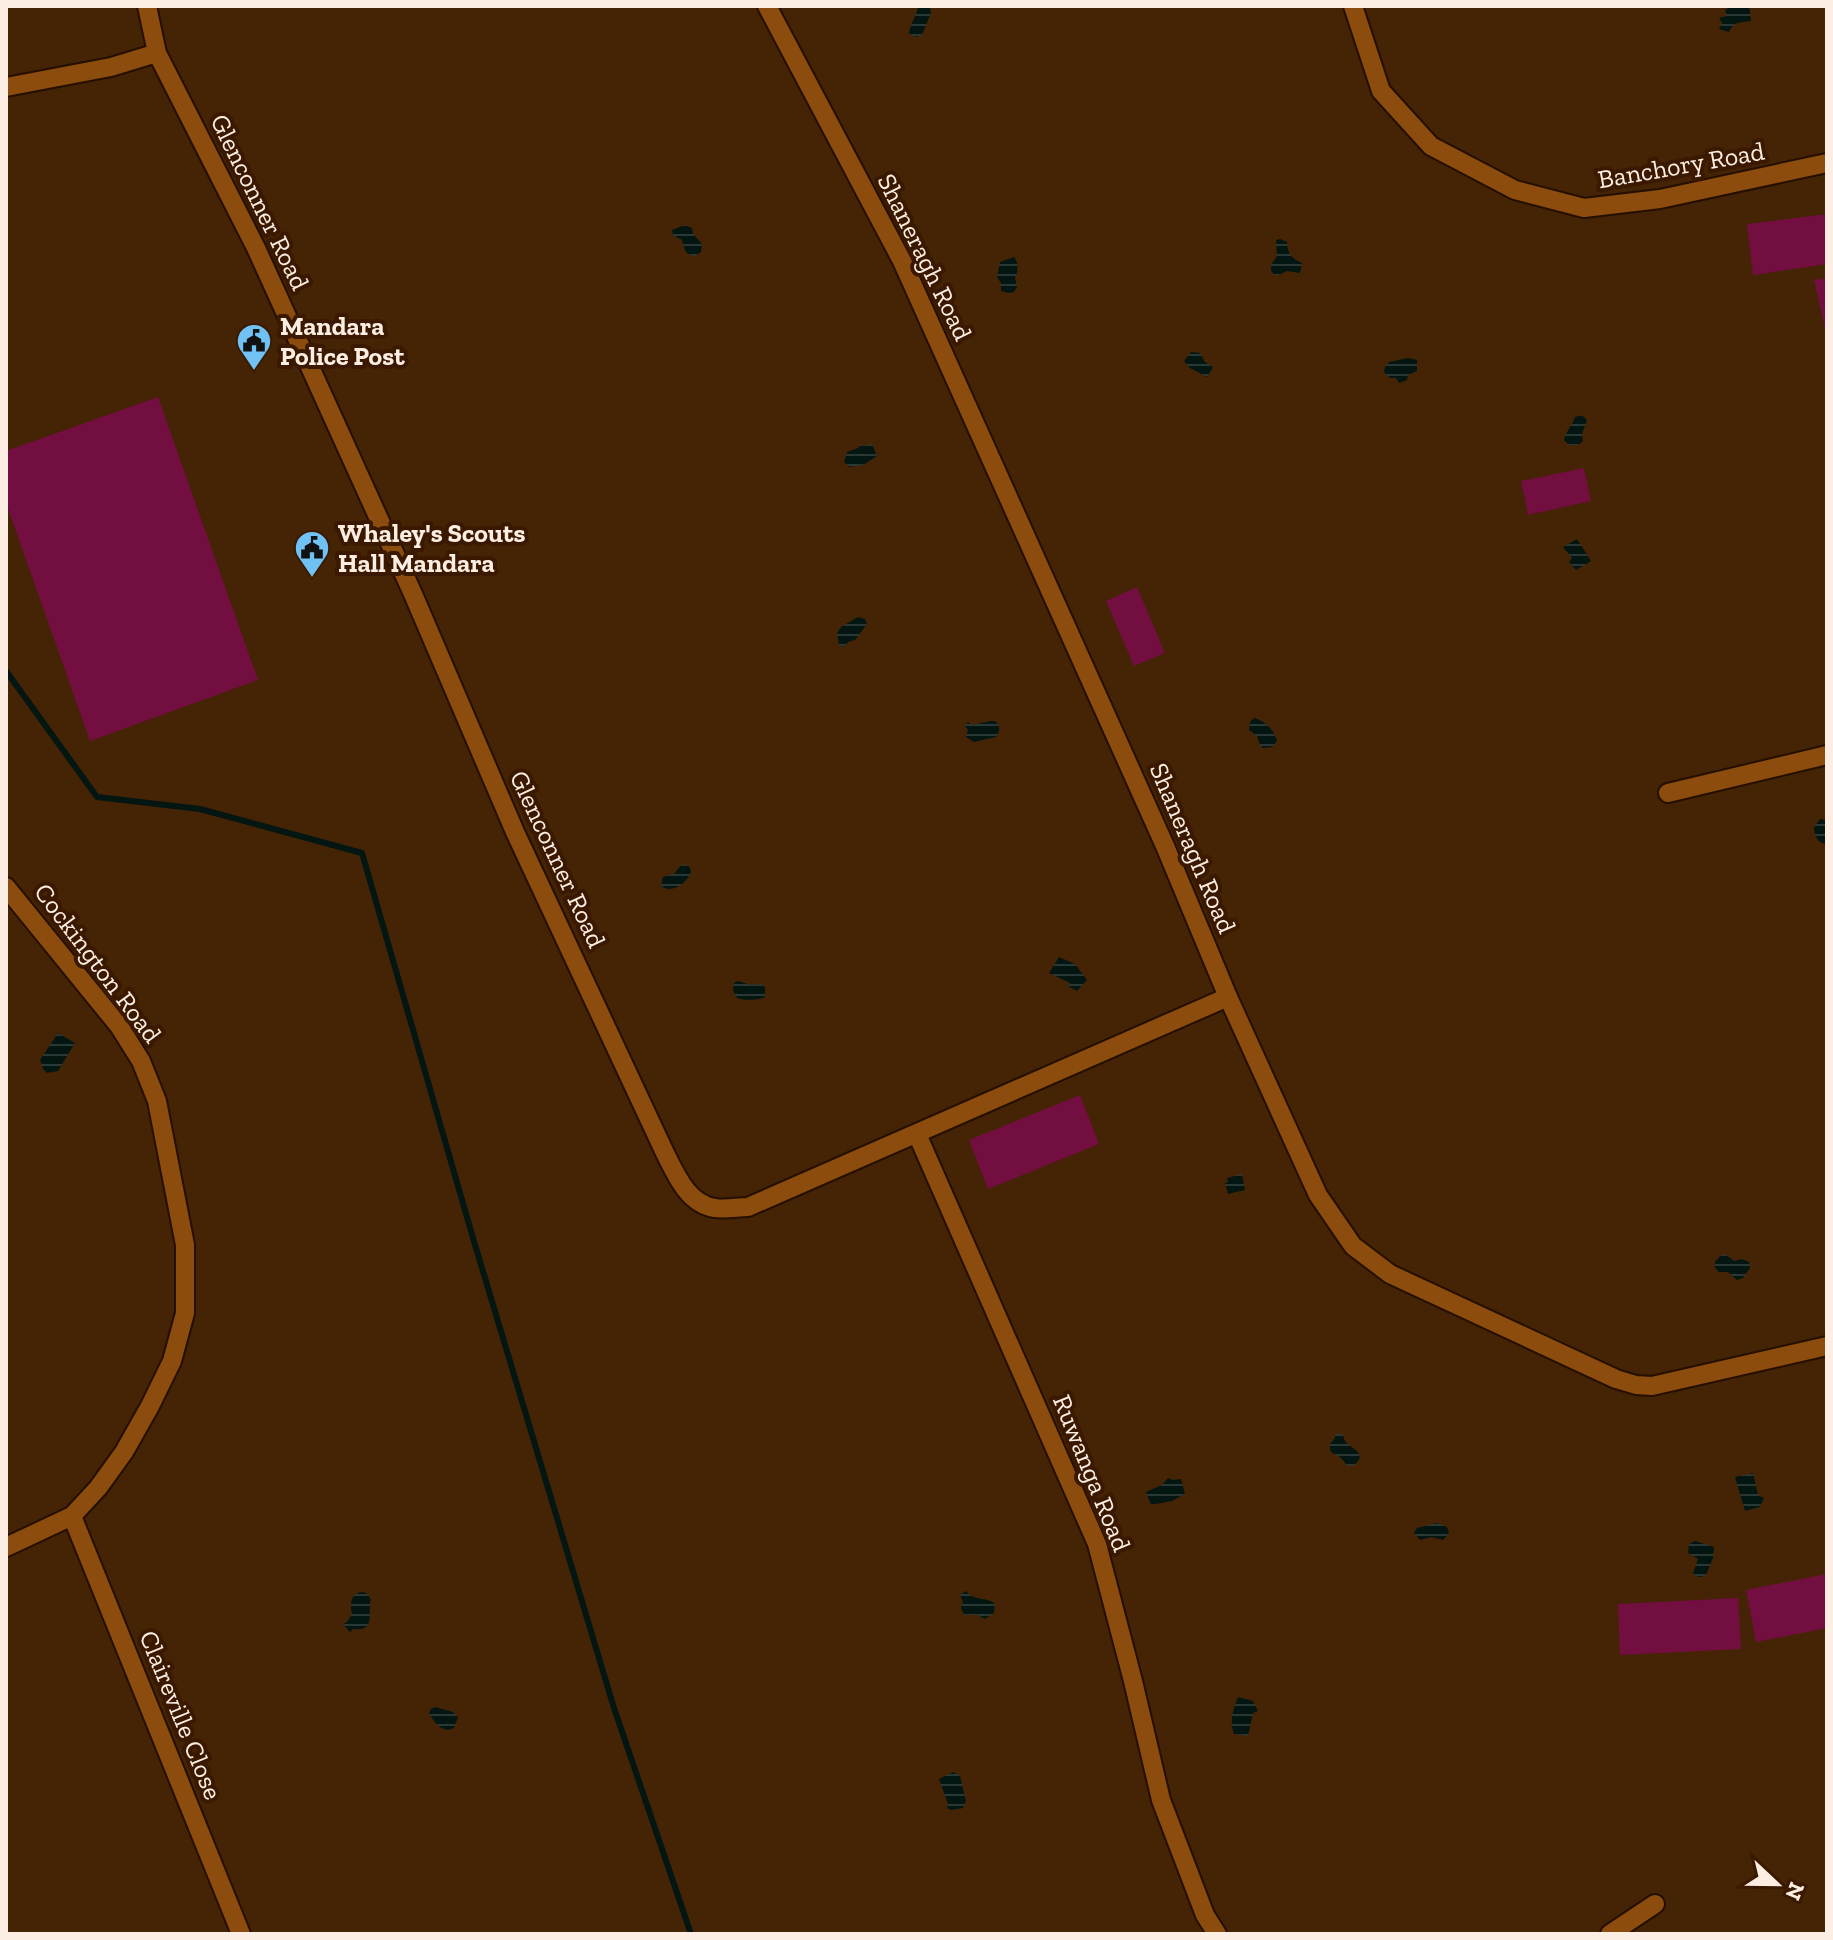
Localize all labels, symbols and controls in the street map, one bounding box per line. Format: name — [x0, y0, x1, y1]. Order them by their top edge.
street label: Glenconner Road — [204, 109, 316, 295]
street label: Banchory Road — [1595, 135, 1767, 195]
street label: Shaneragh Road — [871, 168, 979, 346]
place label: Mandara Police Post — [280, 310, 405, 372]
public building icon: Mandara Police Post — [235, 322, 273, 372]
place label: Whaley's Scouts Hall Mandara — [338, 517, 525, 579]
public building icon: Whaley's Scouts Hall Mandara — [293, 529, 331, 579]
street label: Shaneragh Road — [1143, 758, 1243, 938]
street label: Glenconner Road — [503, 765, 613, 953]
street label: Cockington Road — [28, 877, 168, 1049]
street label: Ruwanga Road — [1046, 1390, 1138, 1556]
street label: Claireville Close — [133, 1626, 229, 1804]
north arrow — [1737, 1844, 1817, 1924]
text: N — [1779, 1878, 1811, 1904]

